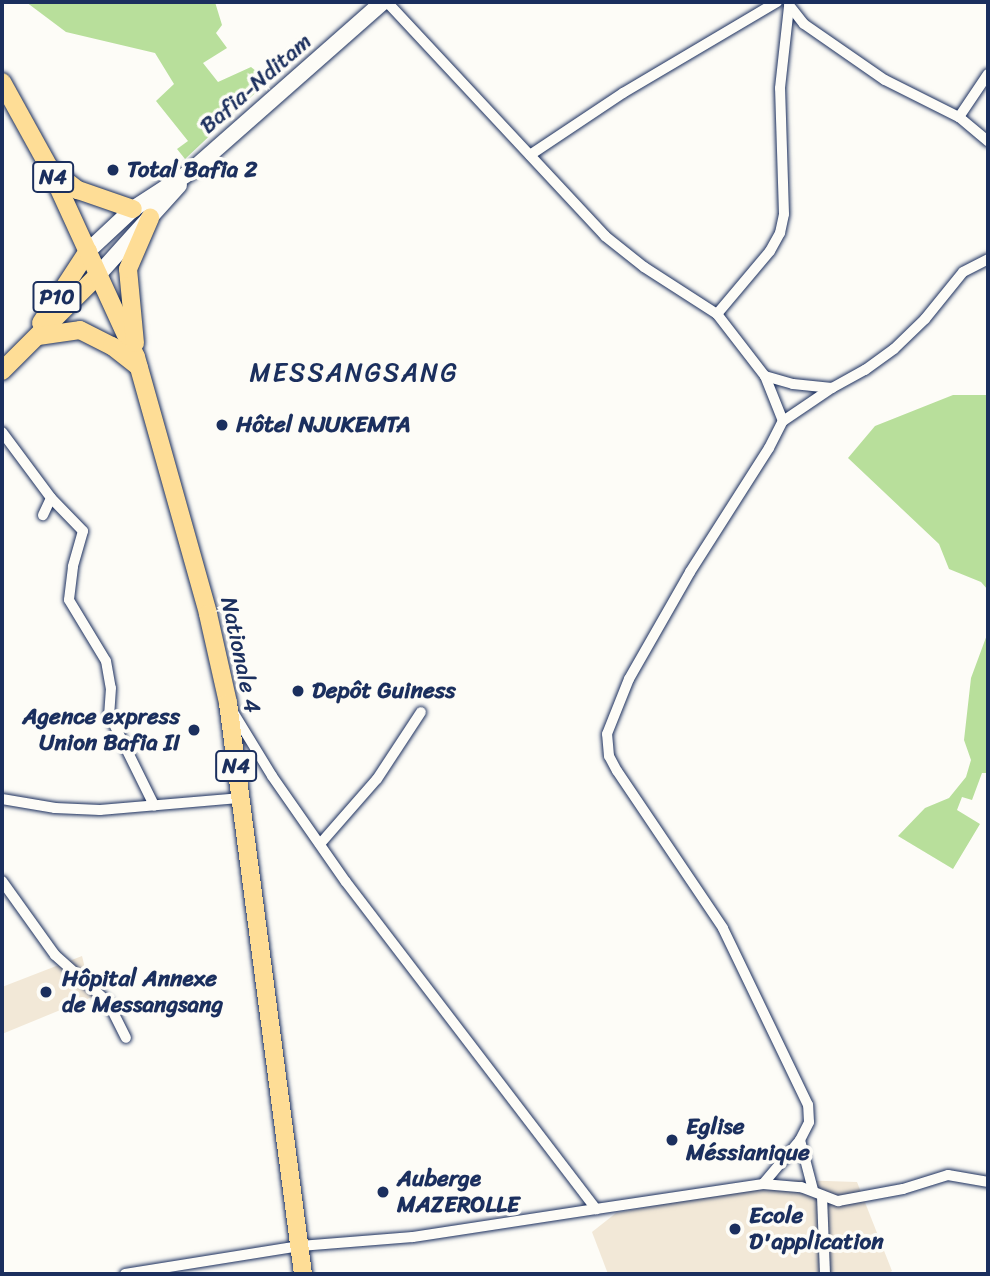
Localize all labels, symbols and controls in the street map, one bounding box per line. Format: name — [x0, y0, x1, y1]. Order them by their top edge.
street label: Bafia-Nditam — [194, 28, 318, 140]
place label: Total Bafia 2 — [127, 156, 257, 184]
road number: N4 — [32, 160, 74, 194]
marker: Total Bafia 2 — [105, 162, 121, 178]
road number: P10 — [31, 280, 83, 314]
district label: MESSANGSANG — [253, 357, 455, 389]
place label: Hôtel NJUKEMTA — [236, 411, 410, 439]
marker: Hôtel NJUKEMTA — [214, 417, 230, 433]
street label: Nationale 4 — [214, 594, 266, 716]
place label: Depôt Guiness — [312, 677, 454, 705]
marker: Depôt Guiness — [290, 683, 306, 699]
place label: Agence express Union Bafia II — [22, 703, 180, 757]
marker: Agence express Union Bafia II — [186, 722, 202, 738]
road number: N4 — [215, 748, 257, 784]
place label: Hôpital Annexe de Messangsang — [62, 965, 226, 1019]
marker: Hôpital Annexe de Messangsang — [36, 982, 56, 1002]
place label: Eglise Méssianique — [686, 1113, 810, 1167]
marker: Eglise Méssianique — [664, 1132, 680, 1148]
place label: Auberge MAZEROLLE — [397, 1165, 520, 1219]
marker: Auberge MAZEROLLE — [375, 1184, 391, 1200]
place label: Ecole D'application — [749, 1202, 884, 1256]
marker: Ecole D'application — [727, 1221, 743, 1237]

